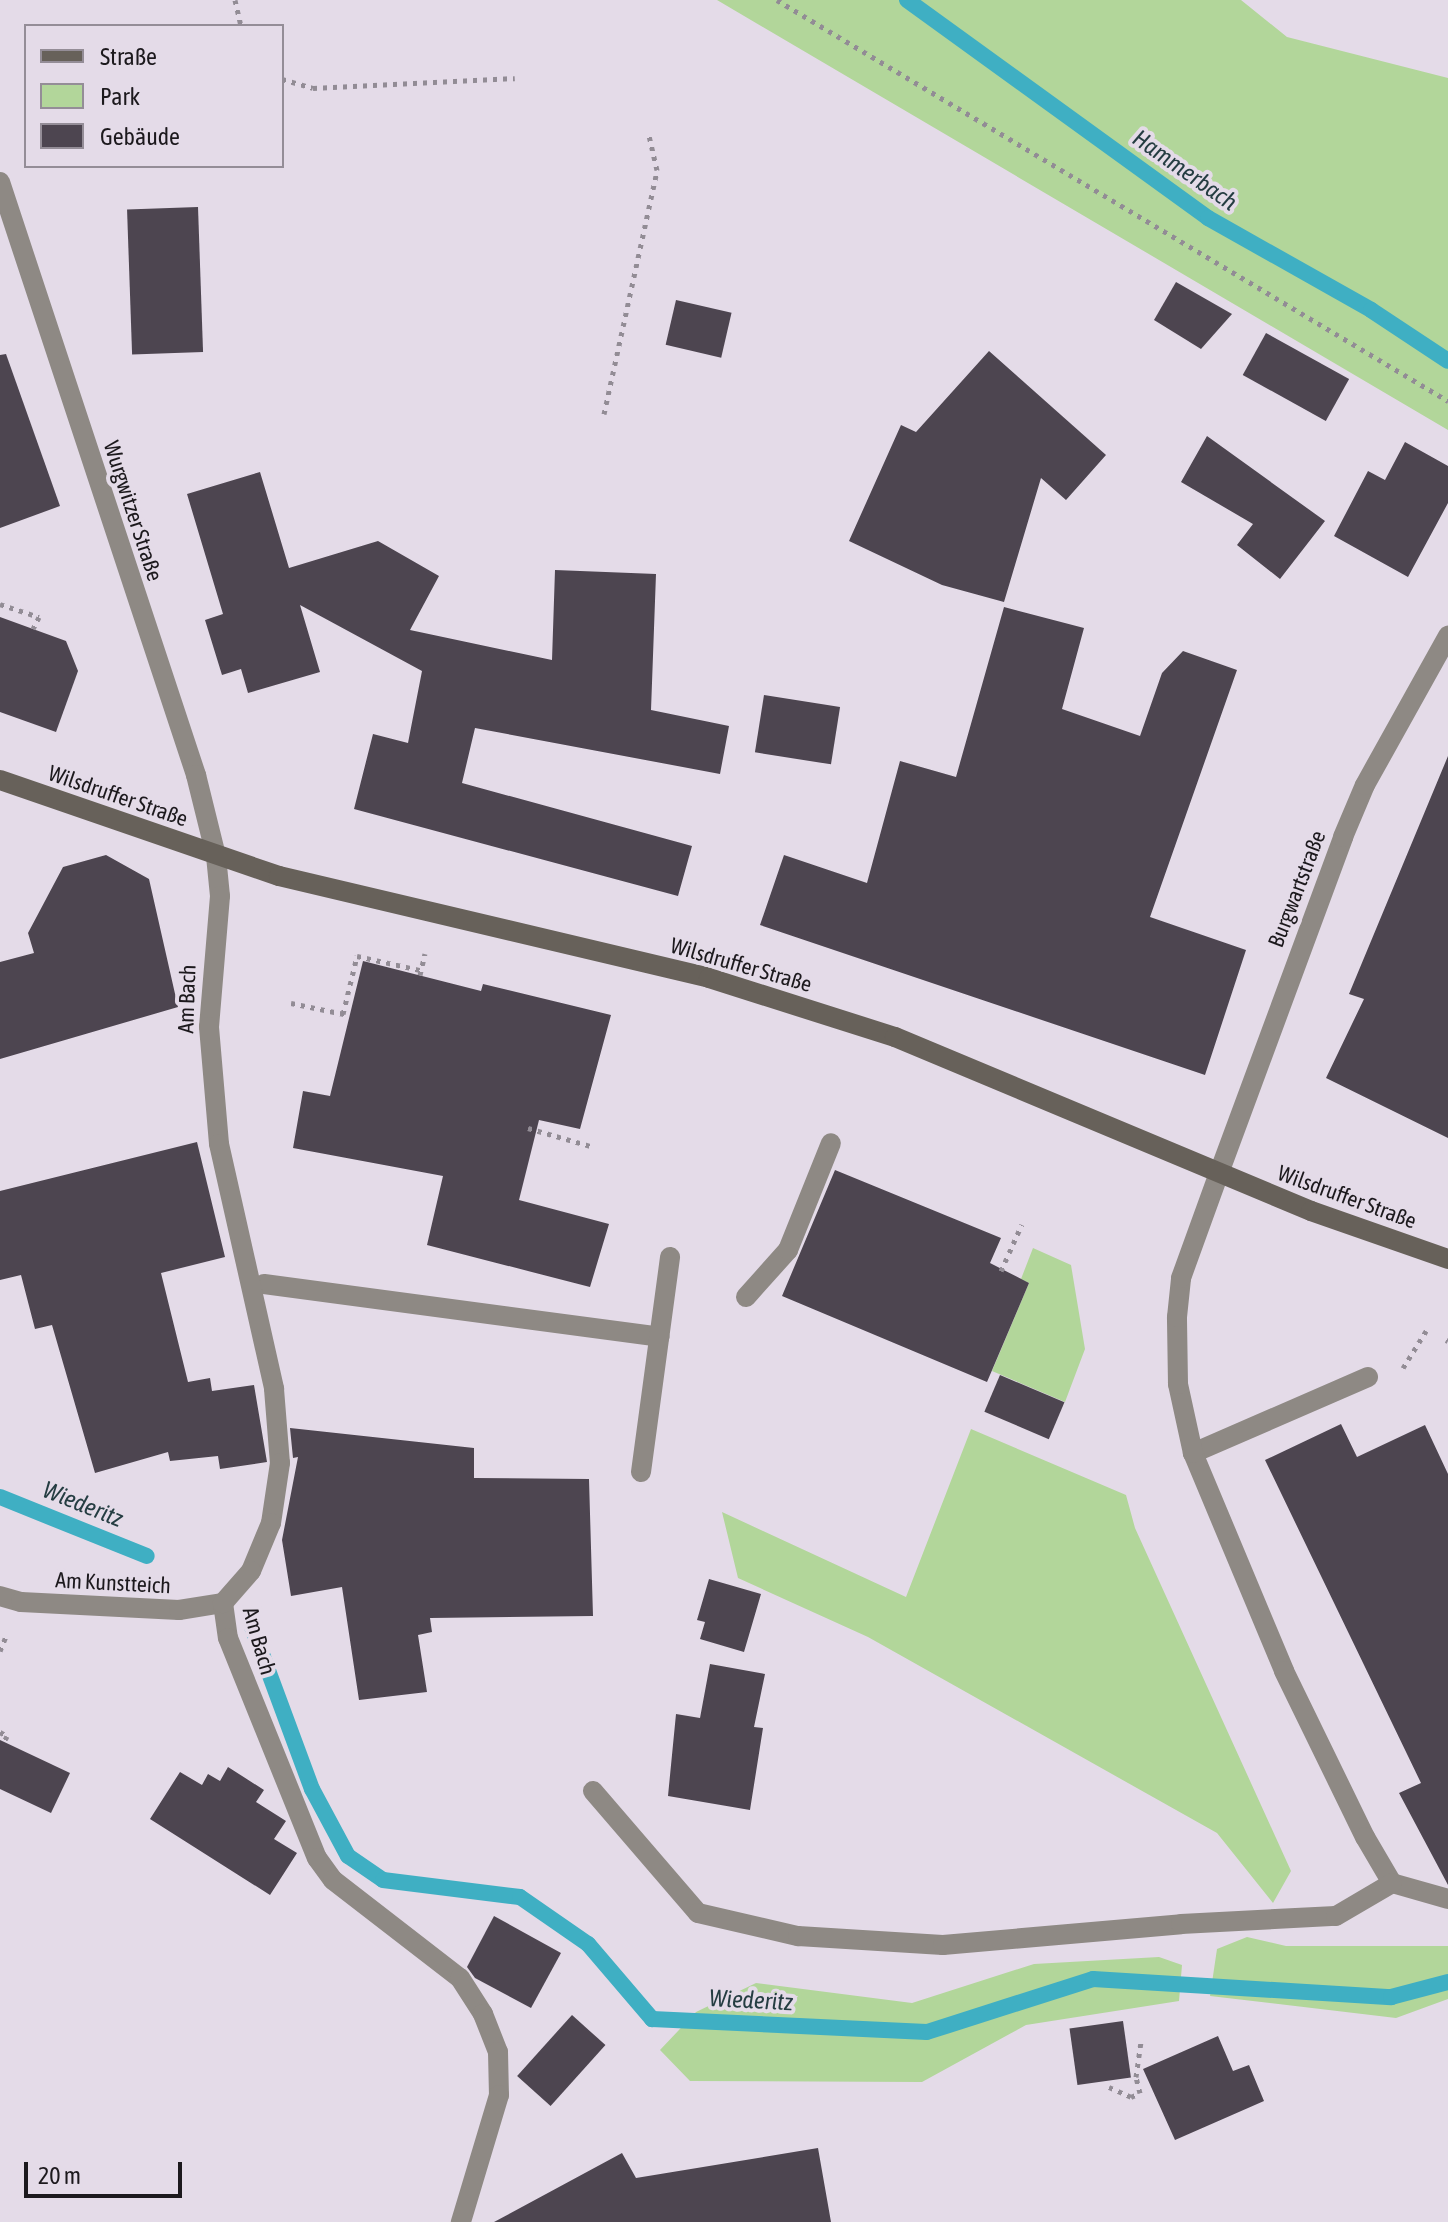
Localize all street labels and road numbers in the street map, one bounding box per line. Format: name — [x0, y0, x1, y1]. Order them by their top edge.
street label: Wurgwitzer Straße — [98, 438, 168, 584]
street label: Wilsdruffer Straße — [45, 760, 191, 832]
street label: Burgwartstraße — [1263, 827, 1331, 951]
street label: Wilsdruffer Straße — [667, 932, 815, 998]
street label: Am Bach — [173, 964, 201, 1034]
street label: Wilsdruffer Straße — [1274, 1160, 1420, 1234]
street label: Am Kunstteich — [55, 1567, 171, 1599]
street label: Am Bach — [237, 1604, 281, 1678]

